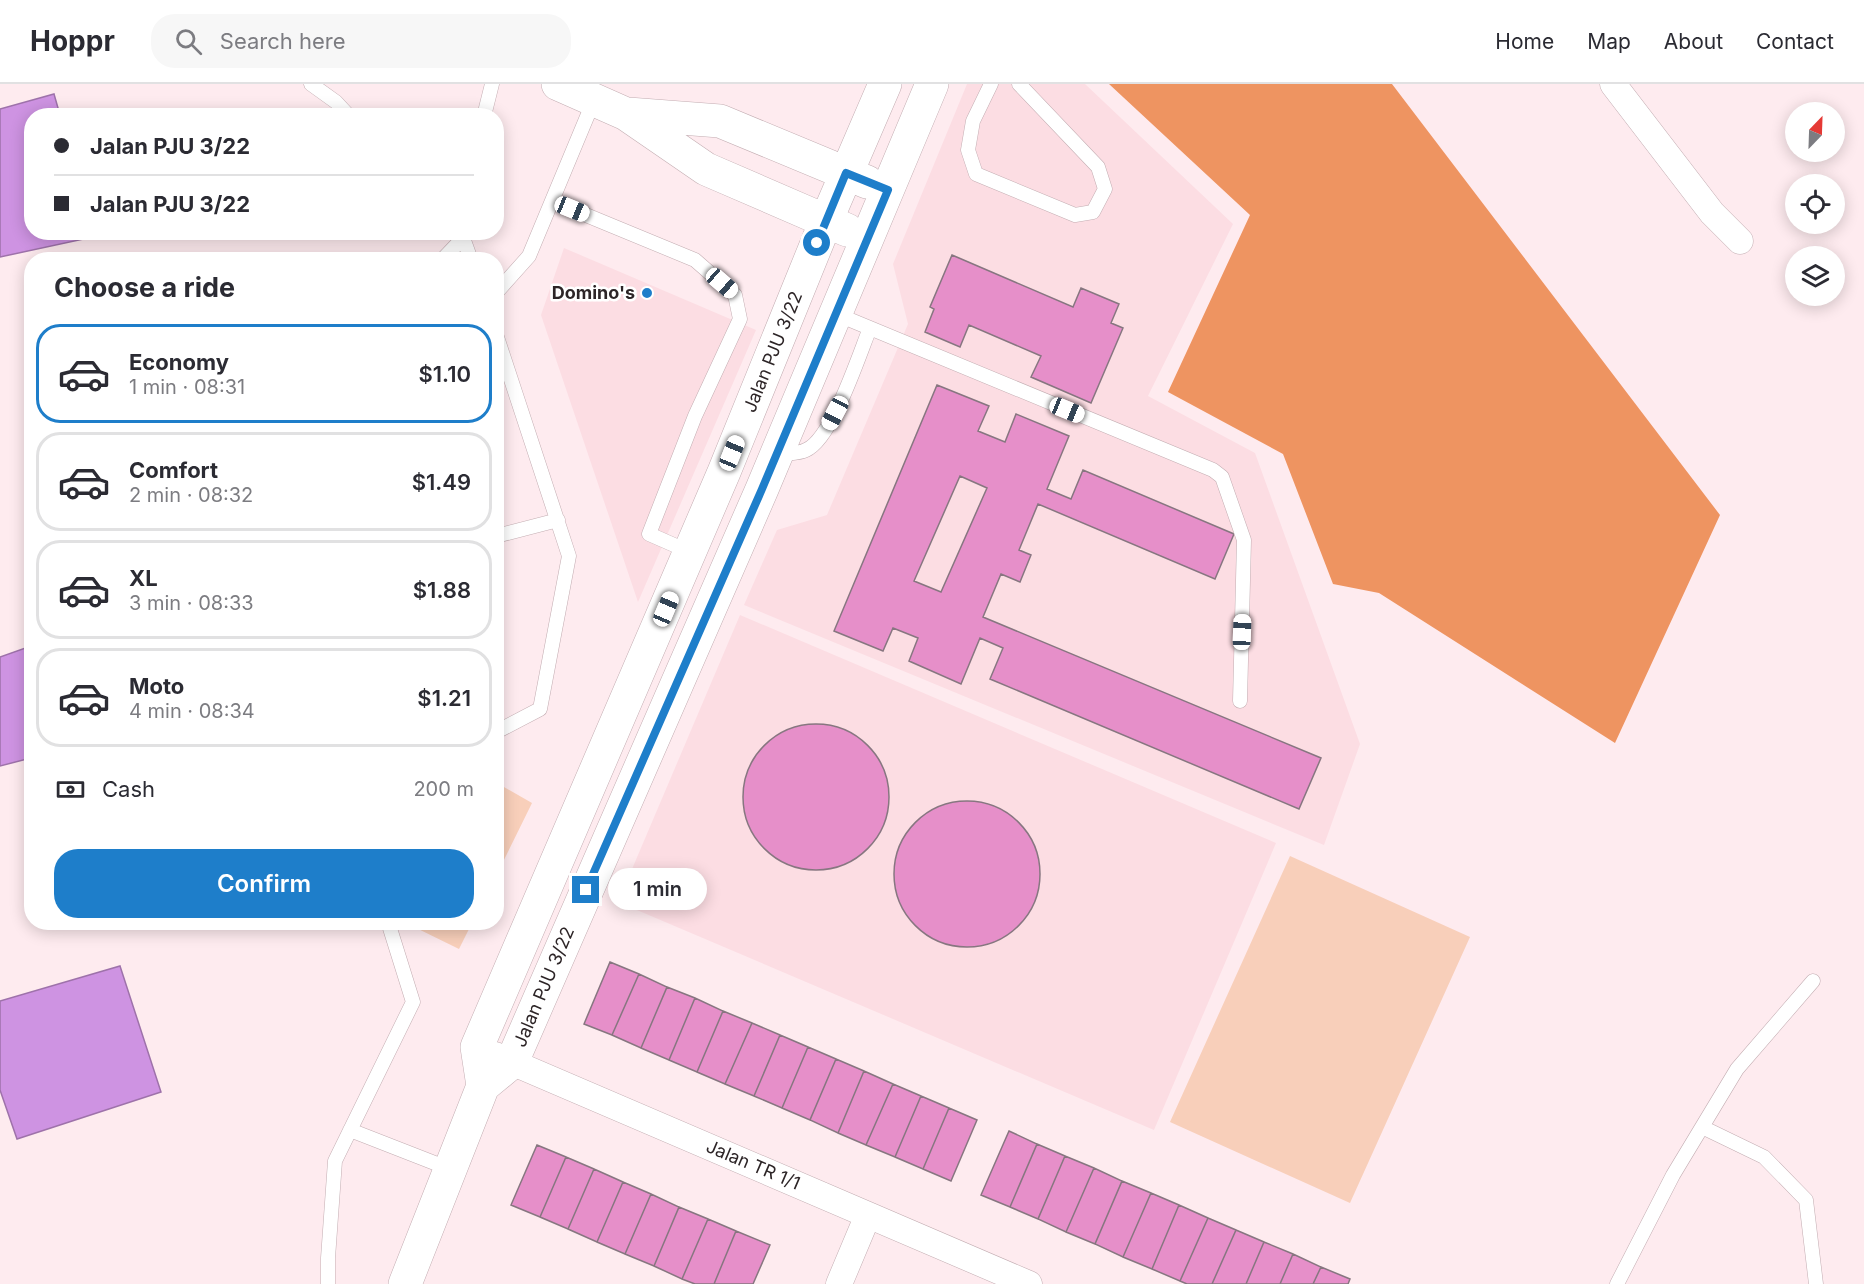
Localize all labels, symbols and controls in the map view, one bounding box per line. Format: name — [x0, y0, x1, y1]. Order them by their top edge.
search box — [151, 14, 571, 68]
text: Hoppr — [30, 24, 115, 58]
icon: search — [172, 25, 205, 58]
text: Search here — [220, 28, 346, 54]
text: Home — [1495, 29, 1554, 54]
text: Map — [1587, 29, 1631, 54]
text: About — [1664, 29, 1723, 54]
text: Contact — [1756, 29, 1834, 54]
north arrow — [1785, 102, 1845, 162]
map controls — [1785, 102, 1845, 306]
text: Jalan PJU 3/22 — [90, 133, 250, 159]
button: locate — [1785, 174, 1845, 234]
text: Jalan PJU 3/22 — [90, 191, 250, 217]
car — [552, 194, 592, 224]
route start — [803, 229, 830, 256]
button: layers — [1785, 246, 1845, 306]
car — [703, 264, 741, 302]
text: Choose a ride — [54, 271, 235, 304]
place label: Domino's — [552, 282, 635, 303]
marker: Domino's — [640, 286, 654, 300]
street label: Jalan PJU 3/22 — [739, 288, 806, 415]
icon: car — [57, 347, 111, 401]
text: Economy — [129, 349, 229, 375]
text: $1.10 — [419, 361, 471, 387]
text: 1 min · 08:31 — [129, 375, 245, 399]
car — [819, 393, 851, 433]
car — [1047, 395, 1087, 425]
car — [717, 433, 747, 473]
icon: car — [57, 455, 111, 509]
text: Comfort — [129, 457, 218, 483]
text: $1.49 — [412, 469, 471, 495]
text: 2 min · 08:32 — [129, 483, 253, 507]
icon: car — [57, 563, 111, 617]
text: XL — [129, 565, 158, 591]
text: $1.88 — [413, 577, 471, 603]
car — [651, 589, 681, 629]
text: 3 min · 08:33 — [129, 591, 254, 615]
car — [1232, 614, 1252, 650]
icon: car — [57, 671, 111, 725]
text: Moto — [129, 673, 184, 699]
text: $1.21 — [417, 685, 471, 711]
text: 4 min · 08:34 — [129, 699, 255, 723]
icon: cash — [54, 773, 87, 806]
text: Cash — [102, 776, 155, 802]
text: 200 m — [413, 777, 474, 801]
button: Confirm — [54, 849, 474, 918]
callout: 1 min — [607, 869, 706, 911]
route end — [572, 876, 599, 903]
text: 1 min — [633, 877, 682, 901]
street label: Jalan PJU 3/22 — [509, 924, 578, 1050]
street label: Jalan TR 1/1 — [703, 1135, 803, 1194]

